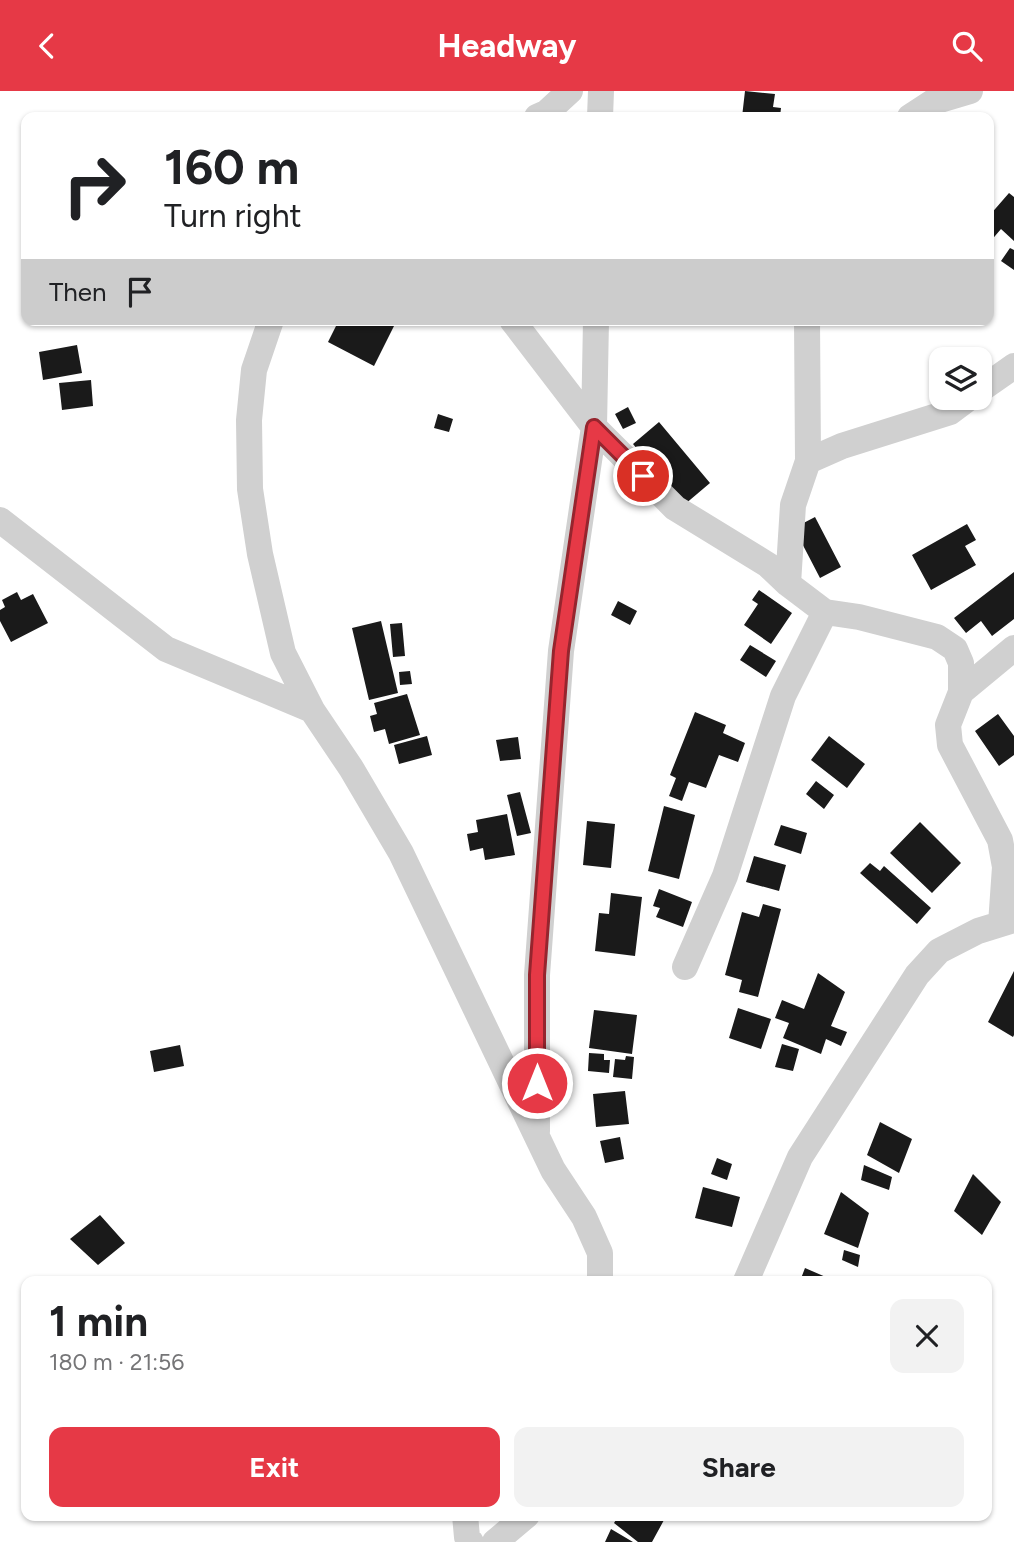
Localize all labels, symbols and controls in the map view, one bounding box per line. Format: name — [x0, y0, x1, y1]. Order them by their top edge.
icon: back — [28, 27, 66, 65]
text: Headway — [437, 27, 577, 65]
icon: search — [948, 27, 986, 65]
text: 160 m — [164, 137, 299, 196]
icon: right — [49, 140, 140, 231]
text: Turn right — [164, 197, 302, 235]
icon: arrive — [121, 273, 159, 311]
text: Then — [49, 276, 107, 308]
map controls — [929, 347, 992, 410]
button: layers — [929, 347, 992, 410]
pin — [613, 446, 673, 506]
icon: arrive — [624, 457, 662, 495]
position arrow — [500, 1046, 574, 1120]
text: 1 min — [49, 1296, 148, 1347]
button: close — [890, 1299, 964, 1373]
text: 180 m · 21:56 — [49, 1348, 184, 1376]
button: Exit — [49, 1427, 500, 1507]
button: Share — [514, 1427, 964, 1507]

